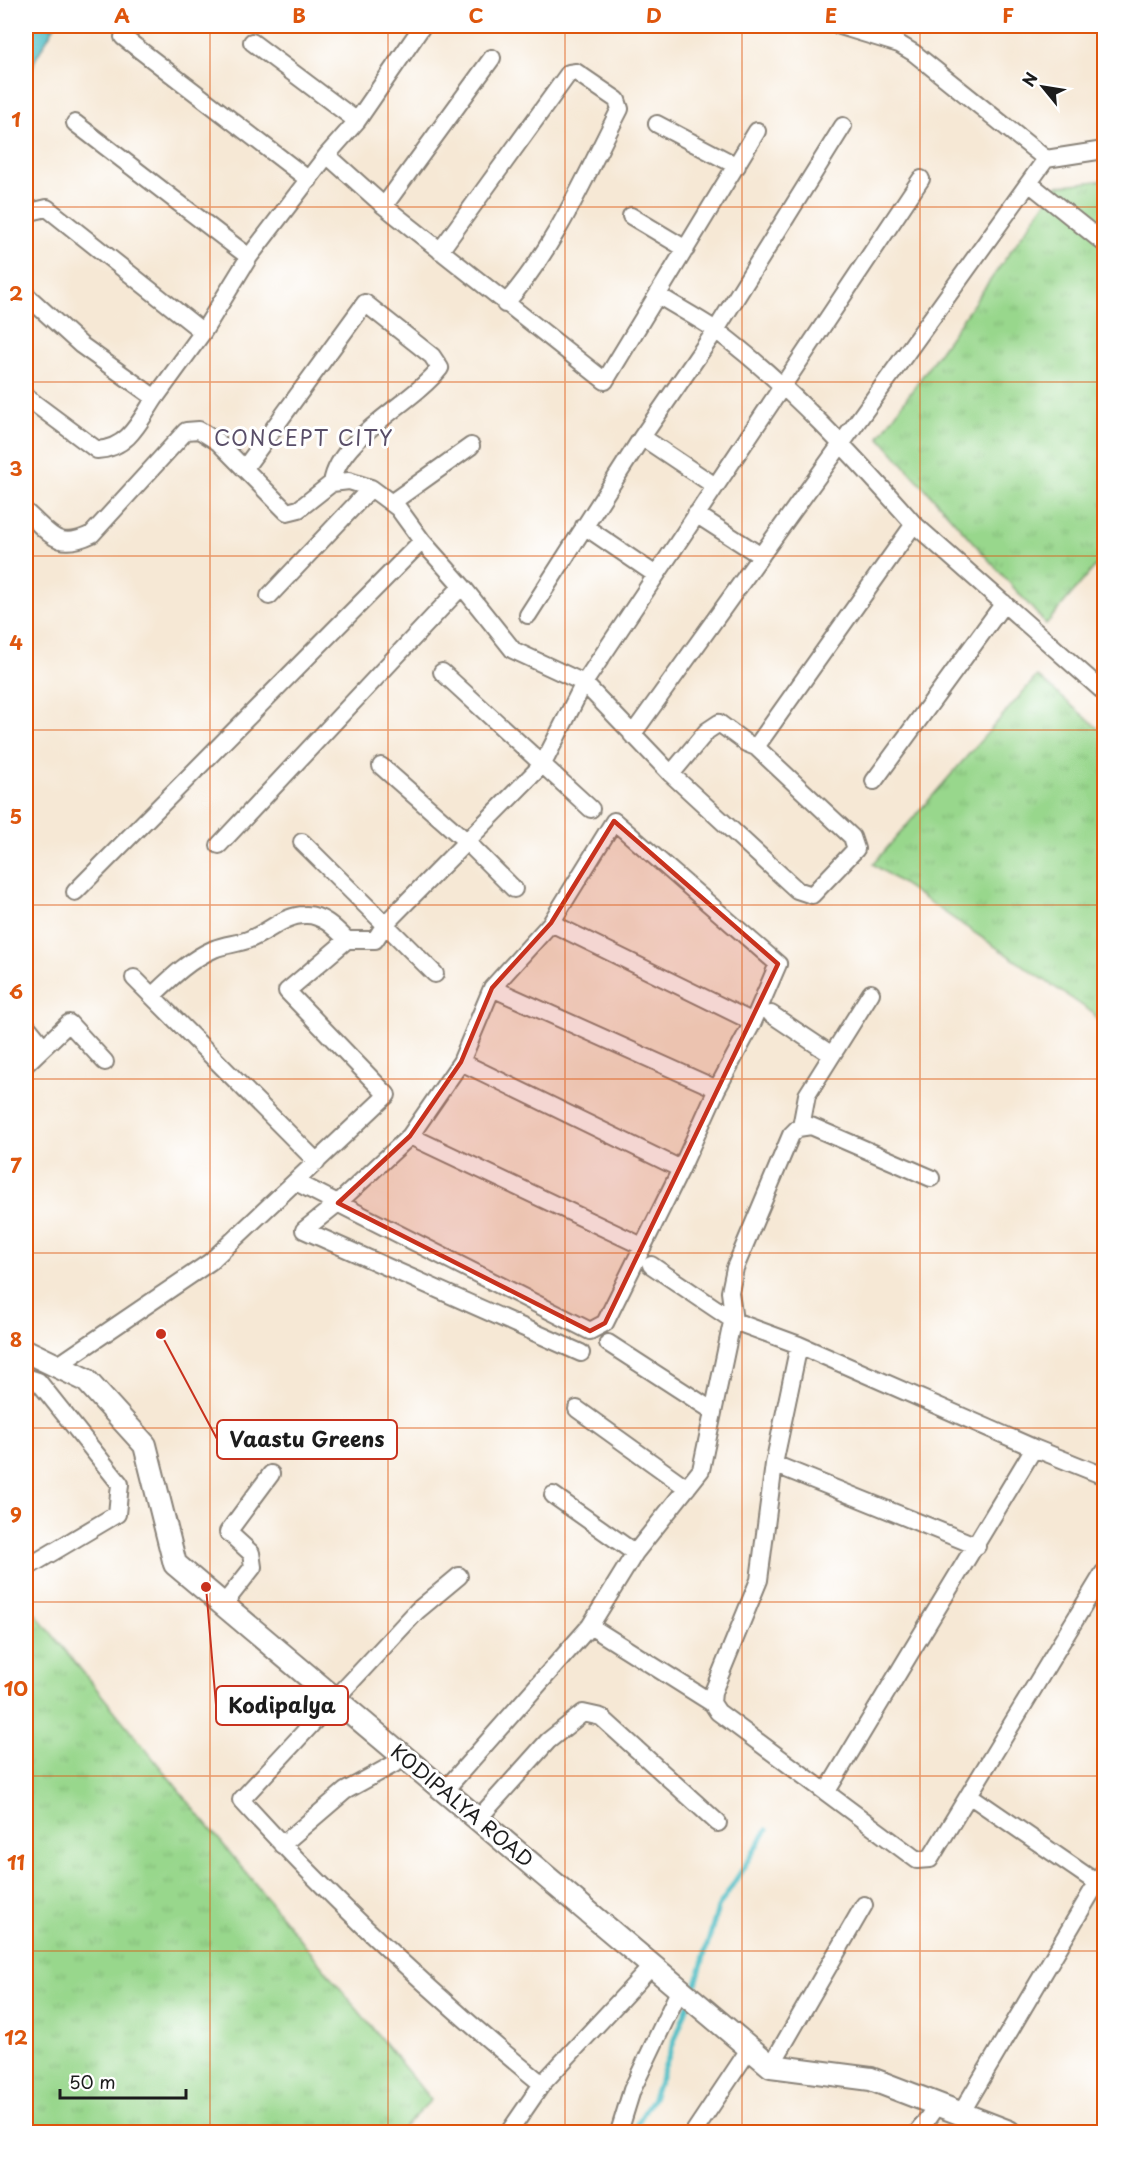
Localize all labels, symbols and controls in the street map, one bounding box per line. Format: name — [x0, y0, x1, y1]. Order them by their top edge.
text: A — [114, 0, 130, 30]
text: B — [292, 0, 306, 30]
text: C — [468, 0, 484, 30]
text: D — [646, 0, 662, 30]
text: E — [825, 0, 837, 30]
text: F — [1002, 0, 1014, 30]
north arrow — [1013, 57, 1073, 117]
text: N — [1016, 68, 1043, 90]
text: 1 — [11, 104, 21, 134]
text: 2 — [9, 278, 23, 308]
district label: CONCEPT CITY — [214, 421, 394, 453]
text: 3 — [9, 453, 23, 483]
text: 4 — [9, 627, 23, 657]
text: 5 — [10, 801, 22, 831]
text: 6 — [9, 976, 23, 1006]
text: 7 — [10, 1150, 22, 1180]
text: 8 — [10, 1324, 22, 1354]
callout: Vaastu Greens — [217, 1420, 397, 1459]
text: Vaastu Greens — [230, 1422, 384, 1454]
text: 9 — [10, 1499, 22, 1529]
text: 10 — [4, 1673, 28, 1703]
callout: Kodipalya — [216, 1686, 348, 1725]
text: Kodipalya — [228, 1688, 336, 1720]
street label: KODIPALYA ROAD — [385, 1736, 541, 1874]
text: 11 — [7, 1847, 25, 1877]
text: 12 — [4, 2022, 28, 2052]
scale bar — [60, 2062, 186, 2100]
text: 50 m — [69, 2068, 116, 2095]

